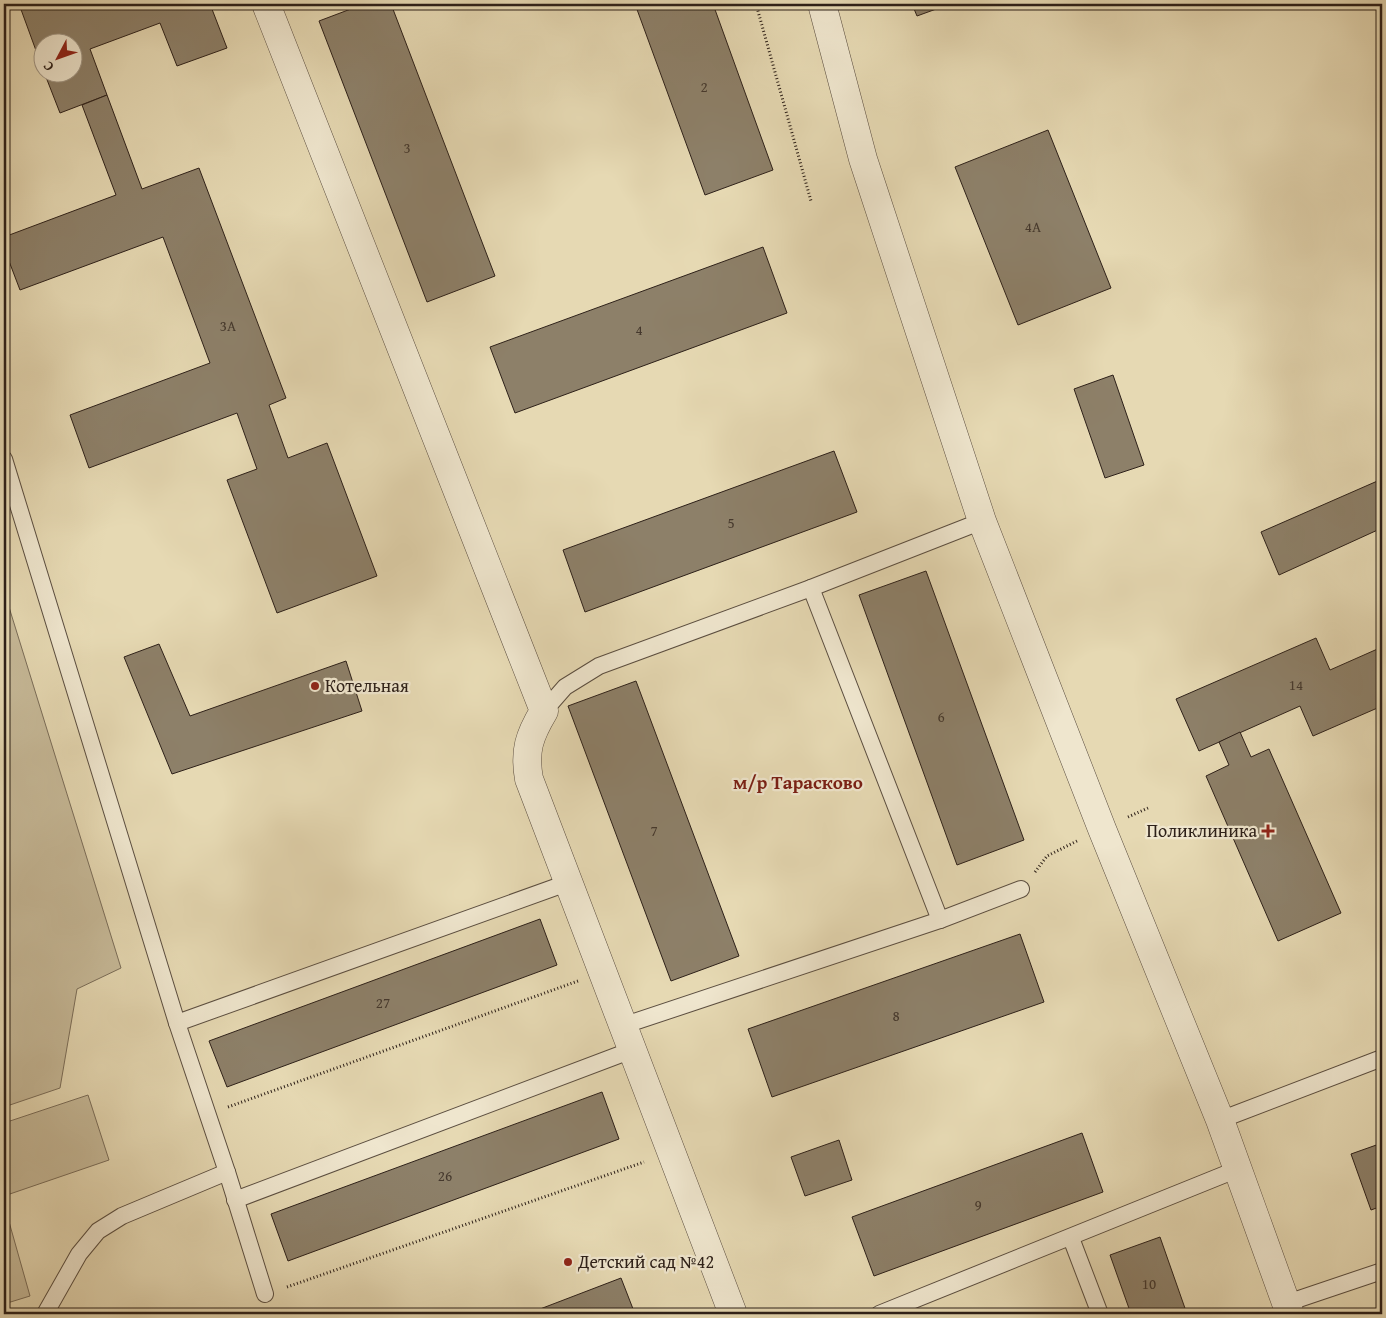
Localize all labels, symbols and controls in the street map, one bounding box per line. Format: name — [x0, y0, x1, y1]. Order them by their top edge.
north arrow — [32, 32, 82, 82]
text: С — [38, 57, 58, 76]
house number: 2 — [700, 76, 708, 97]
house number: 3 — [403, 137, 411, 158]
house number: 4А — [1025, 216, 1041, 237]
house number: 3А — [220, 315, 236, 336]
house number: 4 — [635, 319, 643, 340]
house number: 5 — [727, 512, 735, 533]
place label: Котельная — [325, 672, 409, 699]
house number: 14 — [1289, 674, 1303, 695]
marker: Котельная — [309, 680, 321, 692]
house number: 6 — [937, 706, 945, 727]
district label: м/р Тарасково — [733, 768, 863, 796]
place label: Поликлиника — [1146, 817, 1257, 844]
house number: 7 — [650, 820, 658, 841]
marker: Поликлиника — [1261, 824, 1275, 838]
house number: 27 — [376, 992, 390, 1013]
house number: 8 — [892, 1005, 900, 1026]
house number: 26 — [438, 1165, 452, 1186]
house number: 9 — [974, 1194, 982, 1215]
place label: Детский сад №42 — [577, 1248, 714, 1275]
marker: Детский сад №42 — [562, 1256, 574, 1268]
house number: 10 — [1142, 1273, 1156, 1294]

